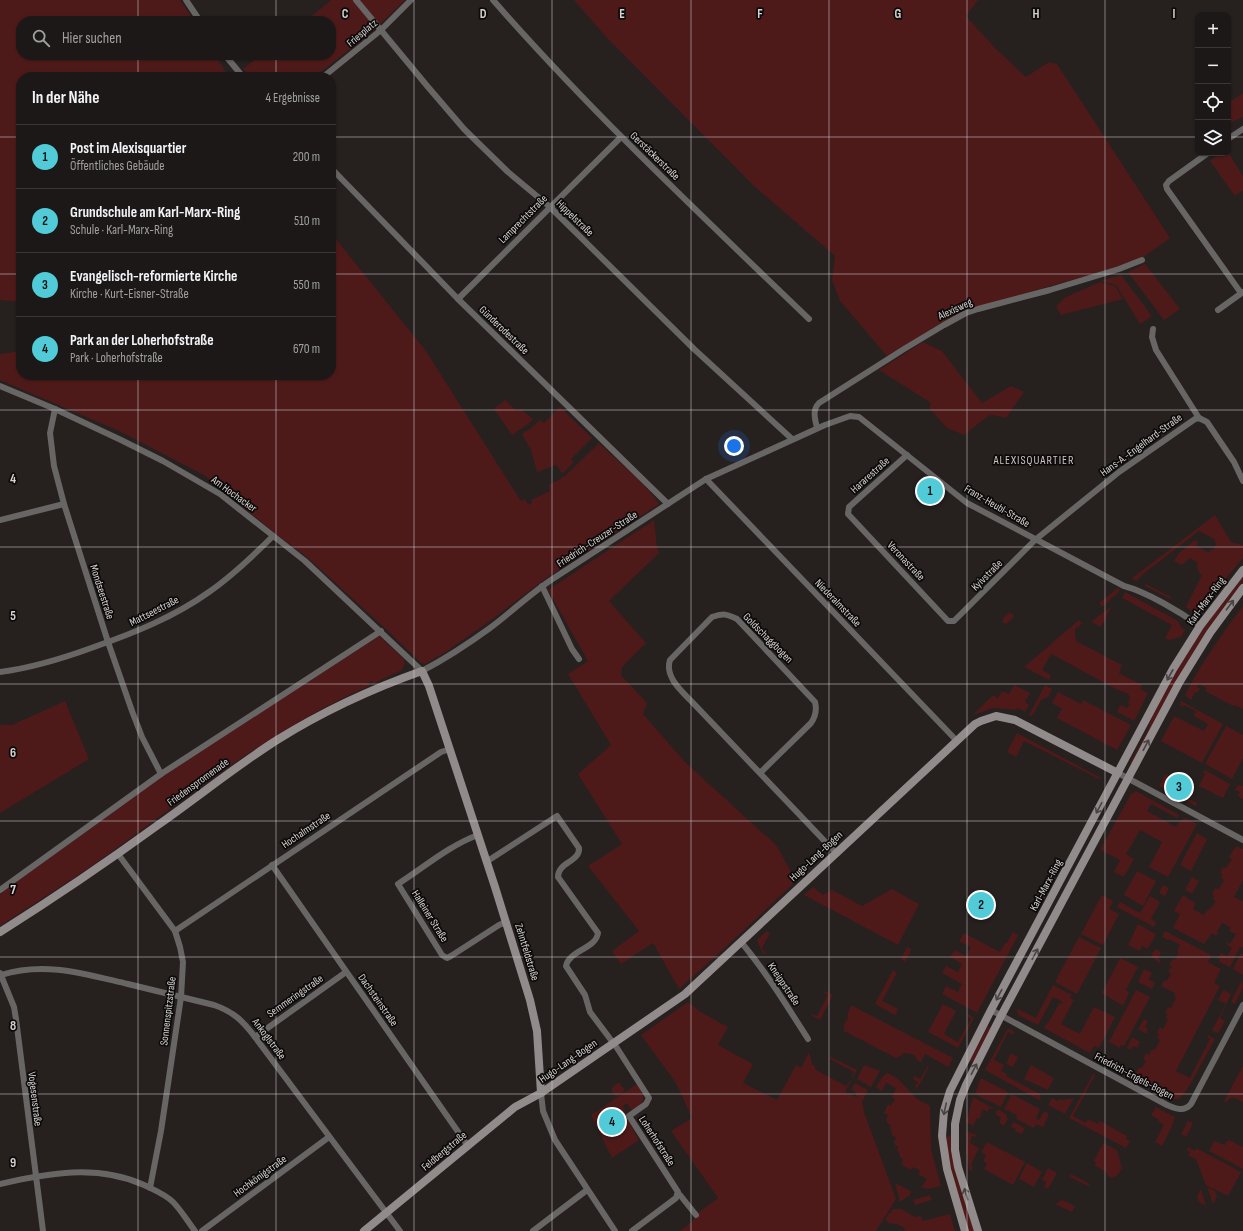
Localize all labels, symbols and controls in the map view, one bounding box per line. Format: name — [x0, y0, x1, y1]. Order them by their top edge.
text: C — [342, 6, 349, 22]
text: D — [480, 6, 487, 22]
text: E — [619, 6, 625, 22]
text: F — [757, 6, 763, 22]
text: G — [895, 6, 902, 22]
text: H — [1033, 6, 1040, 22]
text: I — [1173, 6, 1176, 22]
map controls — [1195, 12, 1231, 156]
button: + — [1195, 12, 1231, 48]
search box — [16, 16, 336, 60]
street label: Friesplatz — [344, 16, 380, 50]
icon: search — [30, 27, 52, 49]
text: Hier suchen — [62, 29, 122, 48]
button: − — [1195, 48, 1231, 84]
button: locate — [1195, 84, 1231, 120]
text: In der Nähe — [32, 88, 99, 108]
text: 4 Ergebnisse — [266, 90, 320, 106]
button: layers — [1195, 120, 1231, 156]
street label: Gerstäckerstraße — [628, 129, 682, 183]
text: Post im Alexisquartier — [70, 139, 186, 158]
text: 1 — [42, 149, 48, 165]
text: 200 m — [293, 149, 320, 165]
text: Öffentliches Gebäude — [70, 158, 164, 174]
street label: Lamprechtstraße — [496, 192, 550, 246]
street label: Hippelstraße — [554, 197, 596, 239]
text: Grundschule am Karl-Marx-Ring — [70, 203, 240, 222]
text: 2 — [42, 213, 48, 229]
text: 510 m — [294, 213, 320, 229]
text: Schule · Karl-Marx-Ring — [70, 222, 173, 238]
text: Evangelisch-reformierte Kirche — [70, 267, 238, 286]
text: 3 — [42, 277, 48, 293]
text: 550 m — [293, 277, 320, 293]
text: Kirche · Kurt-Eisner-Straße — [70, 286, 189, 302]
street label: Alexisweg — [935, 295, 975, 323]
street label: Günderodestraße — [476, 303, 532, 357]
text: Park an der Loherhofstraße — [70, 331, 214, 350]
text: 4 — [42, 341, 48, 357]
text: 670 m — [293, 341, 320, 357]
text: Park · Loherhofstraße — [70, 350, 163, 366]
street label: Hans-A.-Engelhard-Straße — [1098, 411, 1184, 479]
your location — [724, 436, 744, 456]
district label: ALEXISQUARTIER — [992, 453, 1075, 468]
street label: Hararestraße — [848, 454, 892, 496]
text: 4 — [10, 471, 16, 487]
street label: Am Hochacker — [208, 473, 259, 515]
pin: 1 — [917, 476, 943, 506]
street label: Franz-Heubl-Straße — [962, 482, 1032, 530]
street label: Friedrich-Creuzer-Straße — [554, 508, 640, 570]
street label: Veronastraße — [885, 539, 927, 583]
street label: Kyivstraße — [969, 557, 1005, 593]
street label: Mondseestraße — [87, 563, 117, 621]
street label: Karl-Marx-Ring — [1184, 574, 1228, 628]
street label: Niederalmstraße — [812, 577, 864, 629]
street label: Mattseestraße — [127, 593, 181, 629]
one-way arrow — [1226, 600, 1234, 611]
text: 5 — [10, 608, 16, 624]
street label: Goldschaggbogen — [740, 610, 796, 666]
one-way arrow — [1166, 669, 1174, 681]
one-way arrow — [1143, 739, 1150, 751]
text: 6 — [10, 745, 16, 761]
street label: Friedenspromenade — [165, 755, 231, 809]
pin: 3 — [1166, 772, 1192, 802]
one-way arrow — [1095, 802, 1103, 814]
street label: Hochalmstraße — [279, 809, 333, 851]
street label: Hugo-Lang-Bogen — [787, 828, 845, 884]
street label: Karl-Marx-Ring — [1027, 856, 1065, 913]
text: 7 — [10, 882, 16, 898]
street label: Halleiner Straße — [409, 888, 451, 944]
pin: 2 — [968, 890, 994, 920]
street label: Zehntfeldstraße — [512, 922, 542, 982]
one-way arrow — [1031, 948, 1039, 960]
street label: Kneippstraße — [765, 960, 803, 1008]
street label: Dachsteinstraße — [355, 971, 401, 1029]
street label: Semmeringstraße — [264, 972, 326, 1020]
street label: Sonnenspitzstraße — [157, 976, 179, 1046]
one-way arrow — [995, 989, 1003, 1001]
street label: Ankoglstraße — [249, 1015, 289, 1062]
text: 8 — [10, 1018, 16, 1034]
street label: Hugo-Lang-Bogen — [537, 1036, 600, 1086]
street label: Friedrich-Engels-Bogen — [1092, 1050, 1176, 1102]
one-way arrow — [971, 1063, 978, 1075]
street label: Vogesenstraße — [25, 1071, 45, 1127]
one-way arrow — [941, 1102, 949, 1115]
pin: 4 — [599, 1107, 625, 1137]
street label: Loherhofstraße — [636, 1114, 678, 1168]
street label: Feldbergstraße — [419, 1128, 469, 1174]
street label: Hochkönigstraße — [231, 1152, 289, 1200]
text: 9 — [10, 1155, 16, 1171]
one-way arrow — [962, 1187, 969, 1200]

